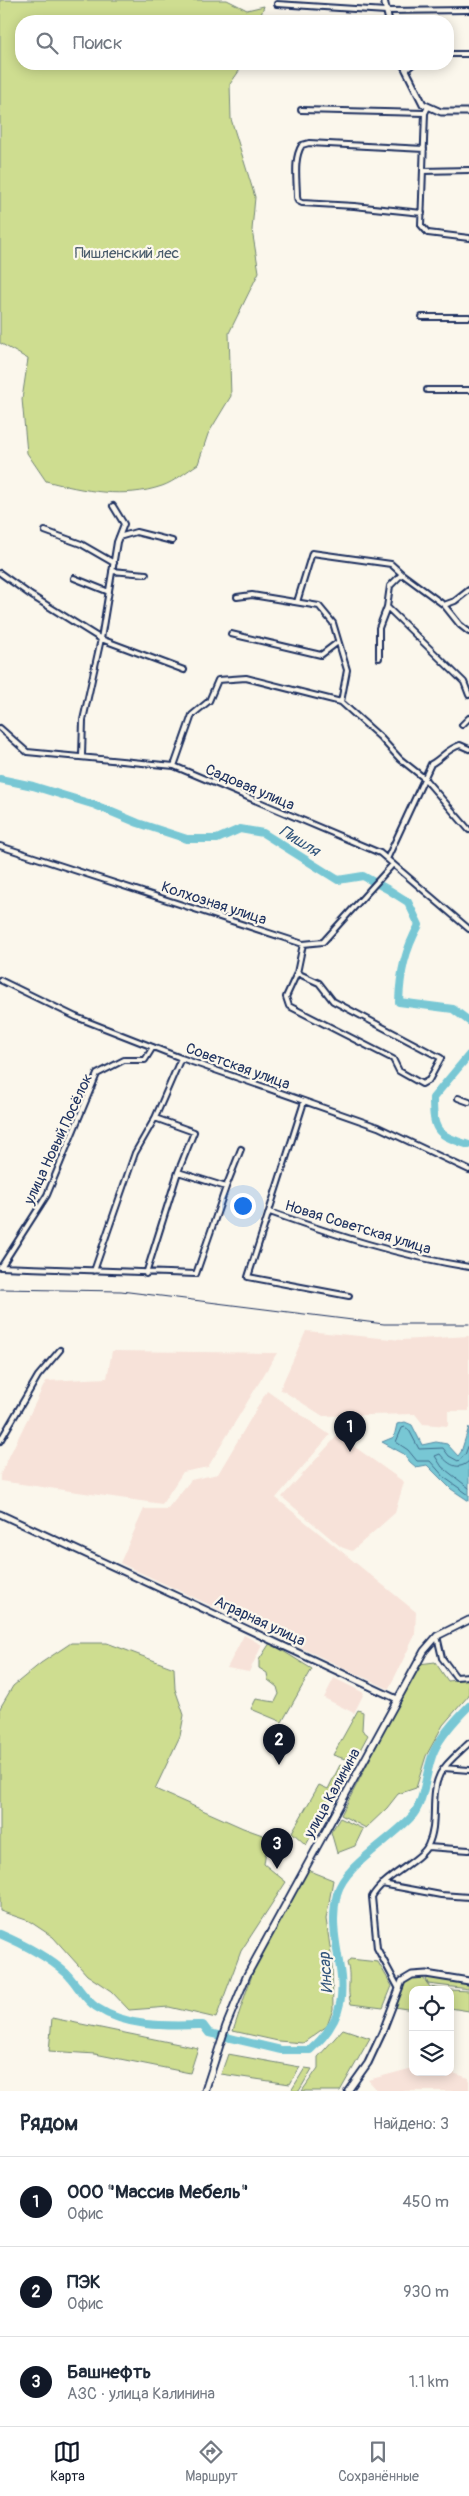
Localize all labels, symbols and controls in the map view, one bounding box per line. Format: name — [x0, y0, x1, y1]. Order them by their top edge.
search box — [15, 15, 454, 70]
icon: search — [33, 29, 61, 57]
text: Поиск — [73, 31, 123, 55]
park label: Пишленский лес — [75, 244, 180, 263]
street label: Садовая улица — [202, 760, 297, 815]
water label: Пишля — [276, 821, 325, 862]
street label: Колхозная улица — [159, 878, 269, 929]
street label: Советская улица — [183, 1039, 293, 1094]
street label: улица Новый Посёлок — [19, 1071, 97, 1209]
your location — [230, 1193, 256, 1219]
street label: Новая Советская улица — [282, 1196, 433, 1259]
pin: 1 — [334, 1411, 366, 1452]
street label: Аграрная улица — [211, 1592, 308, 1651]
pin: 2 — [263, 1724, 295, 1765]
street label: улица Калинина — [300, 1745, 365, 1842]
pin: 3 — [261, 1828, 293, 1869]
water label: Инсар — [315, 1950, 337, 1994]
map controls — [409, 1986, 454, 2076]
button: locate — [409, 1986, 454, 2031]
button: layers — [409, 2031, 454, 2076]
text: Рядом — [20, 2110, 78, 2137]
text: Найдено: 3 — [373, 2114, 449, 2134]
text: ООО "Массив Мебель" — [67, 2180, 249, 2204]
text: 1 — [33, 2192, 39, 2212]
text: 450 m — [402, 2192, 449, 2212]
text: Офис — [67, 2204, 104, 2224]
text: ПЭК — [67, 2270, 101, 2294]
text: 2 — [32, 2282, 40, 2302]
text: 930 m — [403, 2282, 449, 2302]
text: Офис — [67, 2294, 104, 2314]
text: Башнефть — [67, 2360, 151, 2384]
text: 3 — [32, 2372, 40, 2392]
text: 1.1 km — [409, 2372, 449, 2392]
text: АЗС · улица Калинина — [67, 2384, 215, 2404]
tab: Карта — [50, 2438, 85, 2485]
tab: Маршрут — [185, 2438, 238, 2485]
tab: Сохранённые — [338, 2438, 419, 2485]

